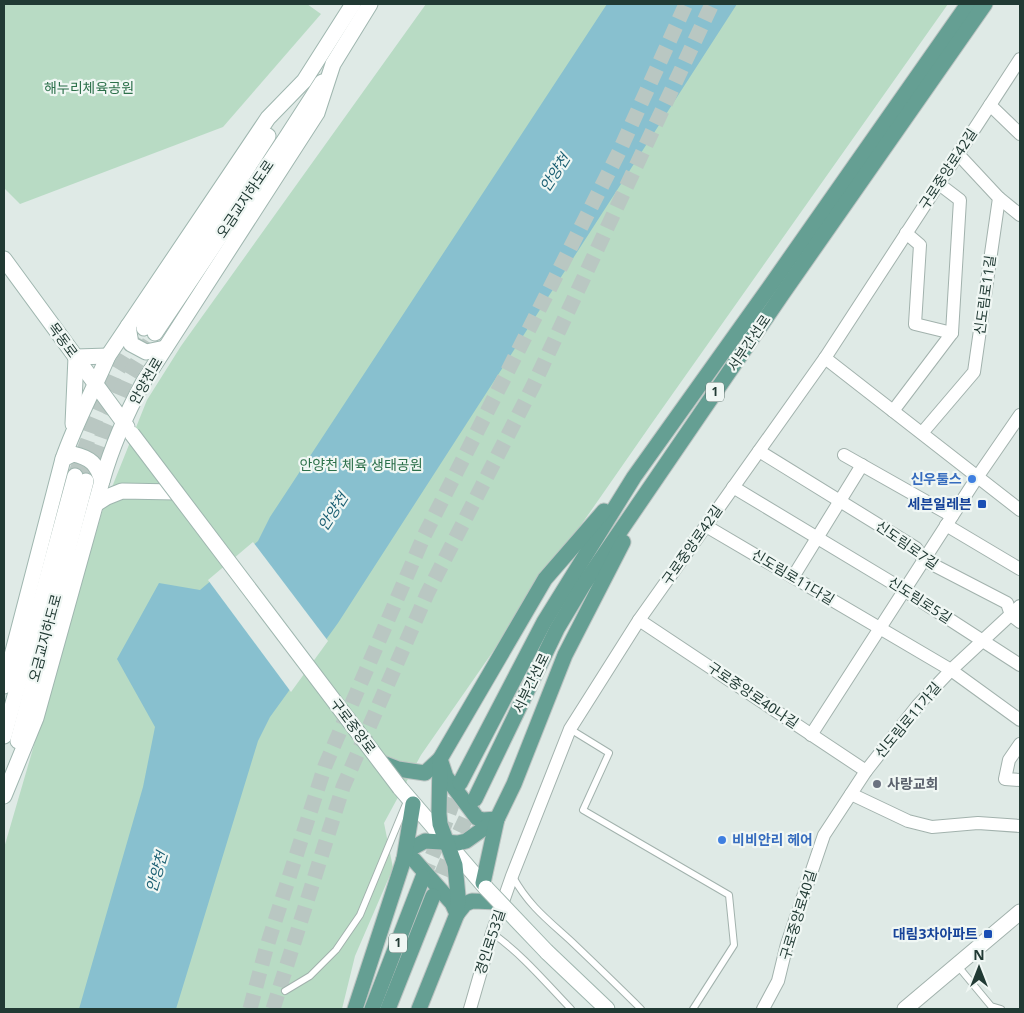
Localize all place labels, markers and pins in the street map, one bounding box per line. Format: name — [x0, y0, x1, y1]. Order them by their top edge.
place label: 신우툴스 — [910, 469, 962, 488]
marker: 신우툴스 — [966, 473, 978, 485]
place label: 세븐일레븐 — [908, 494, 972, 513]
marker: 세븐일레븐 — [976, 498, 988, 510]
place label: 사랑교회 — [887, 774, 939, 793]
marker: 사랑교회 — [871, 778, 883, 790]
place label: 비비안리 헤어 — [732, 830, 813, 849]
marker: 비비안리 헤어 — [716, 834, 728, 846]
place label: 대림3차아파트 — [893, 924, 978, 943]
marker: 대림3차아파트 — [982, 928, 994, 940]

